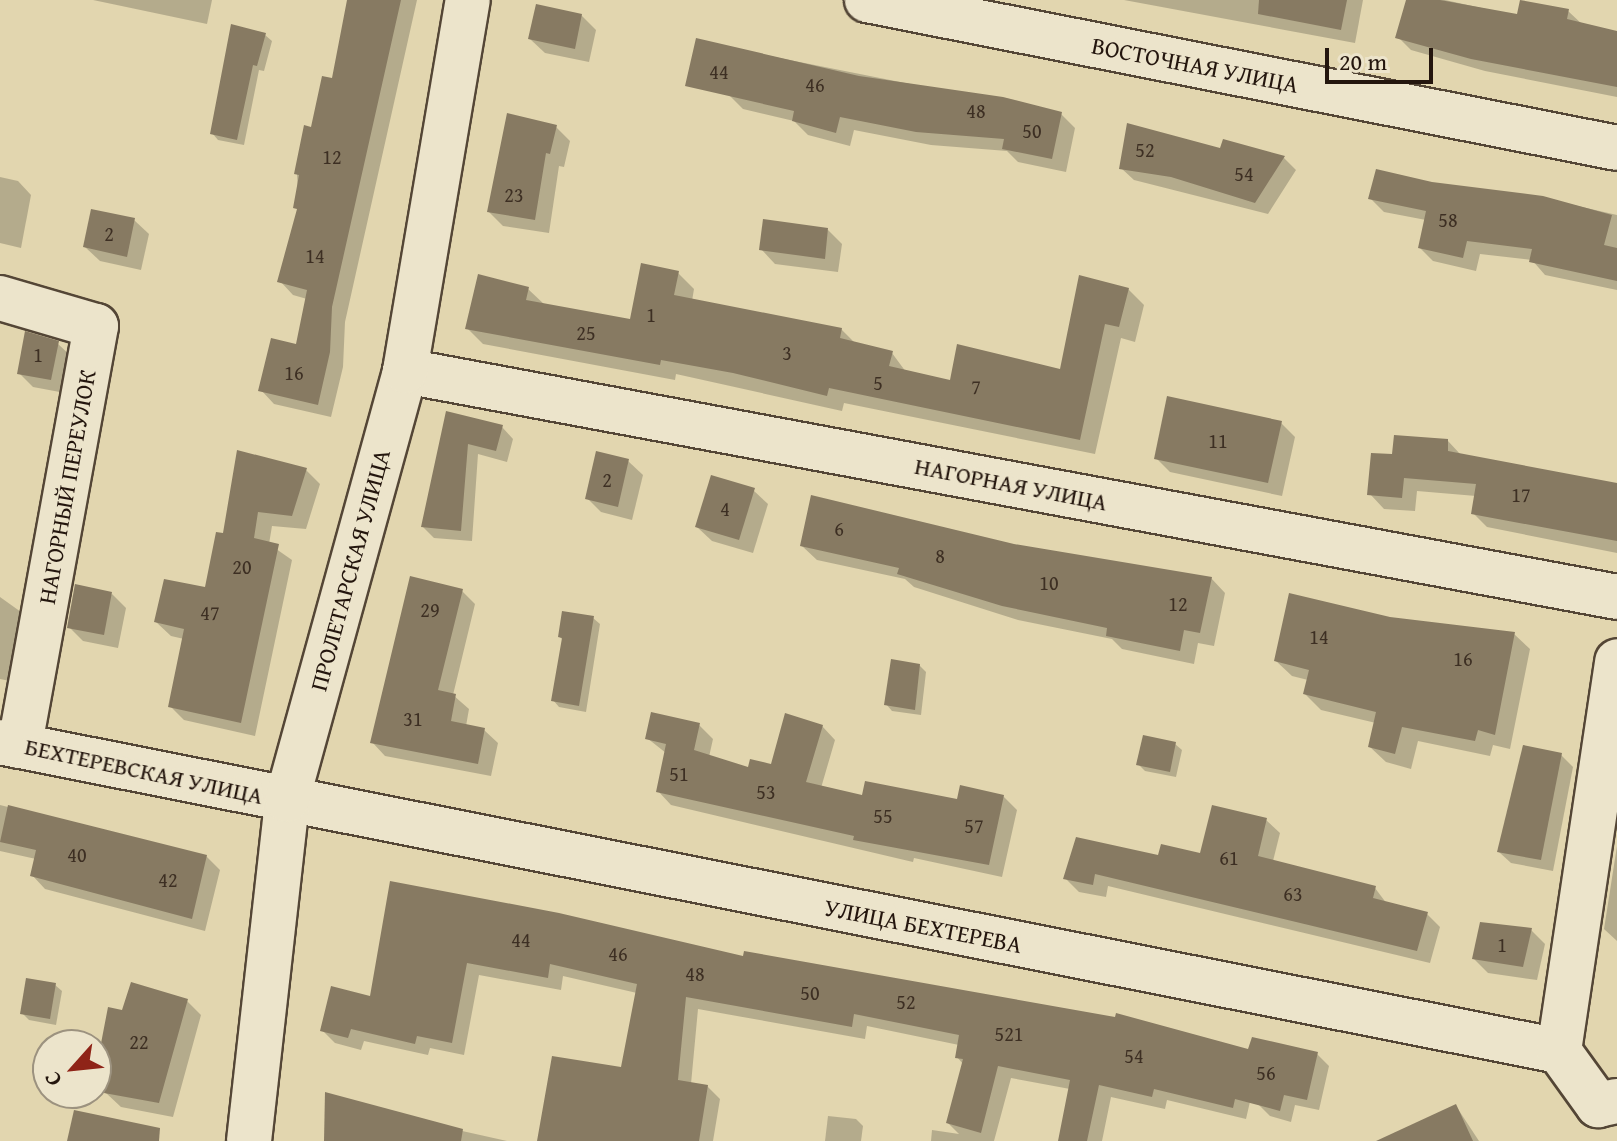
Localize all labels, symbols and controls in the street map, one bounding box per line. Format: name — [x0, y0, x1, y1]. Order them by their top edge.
street label: ВОСТОЧНАЯ УЛИЦА — [1089, 31, 1301, 99]
scale bar — [1329, 32, 1437, 82]
text: 20 m — [1339, 44, 1387, 79]
house number: 44 — [709, 59, 729, 83]
house number: 46 — [805, 72, 825, 96]
house number: 48 — [966, 98, 986, 122]
house number: 50 — [1022, 118, 1042, 142]
house number: 52 — [1135, 137, 1155, 161]
house number: 12 — [322, 144, 342, 168]
house number: 54 — [1234, 161, 1254, 185]
house number: 23 — [504, 182, 524, 206]
house number: 58 — [1438, 207, 1458, 231]
house number: 2 — [104, 221, 114, 245]
house number: 14 — [305, 243, 325, 267]
house number: 1 — [646, 302, 656, 326]
house number: 25 — [576, 320, 596, 344]
house number: 3 — [782, 340, 792, 364]
house number: 1 — [33, 342, 43, 366]
house number: 16 — [284, 360, 304, 384]
street label: НАГОРНЫЙ ПЕРЕУЛОК — [32, 368, 102, 606]
house number: 5 — [873, 370, 883, 394]
house number: 7 — [971, 374, 981, 398]
house number: 11 — [1208, 428, 1228, 452]
street label: ПРОЛЕТАРСКАЯ УЛИЦА — [304, 446, 396, 694]
street label: НАГОРНАЯ УЛИЦА — [912, 451, 1110, 517]
house number: 2 — [602, 467, 612, 491]
house number: 17 — [1511, 482, 1531, 506]
house number: 4 — [720, 496, 730, 520]
house number: 6 — [834, 516, 844, 540]
house number: 8 — [935, 543, 945, 567]
house number: 20 — [232, 554, 252, 578]
house number: 10 — [1039, 570, 1059, 594]
house number: 12 — [1168, 591, 1188, 615]
house number: 29 — [420, 597, 440, 621]
house number: 47 — [200, 600, 220, 624]
house number: 14 — [1309, 624, 1329, 648]
house number: 16 — [1453, 646, 1473, 670]
house number: 31 — [403, 706, 423, 730]
street label: БЕХТЕРЕВСКАЯ УЛИЦА — [22, 732, 266, 810]
house number: 51 — [669, 761, 689, 785]
house number: 53 — [756, 779, 776, 803]
house number: 55 — [873, 803, 893, 827]
house number: 57 — [964, 813, 984, 837]
house number: 40 — [67, 842, 87, 866]
house number: 61 — [1219, 845, 1239, 869]
house number: 42 — [158, 867, 178, 891]
house number: 63 — [1283, 881, 1303, 905]
street label: УЛИЦА БЕХТЕРЕВА — [822, 893, 1024, 959]
house number: 44 — [511, 927, 531, 951]
house number: 1 — [1497, 932, 1507, 956]
house number: 46 — [608, 941, 628, 965]
house number: 48 — [685, 961, 705, 985]
house number: 50 — [800, 980, 820, 1004]
house number: 52 — [896, 989, 916, 1013]
house number: 521 — [995, 1021, 1023, 1045]
north arrow — [32, 1029, 112, 1109]
house number: 22 — [129, 1029, 149, 1053]
house number: 54 — [1124, 1043, 1144, 1067]
house number: 56 — [1256, 1060, 1276, 1084]
text: С — [35, 1066, 69, 1092]

